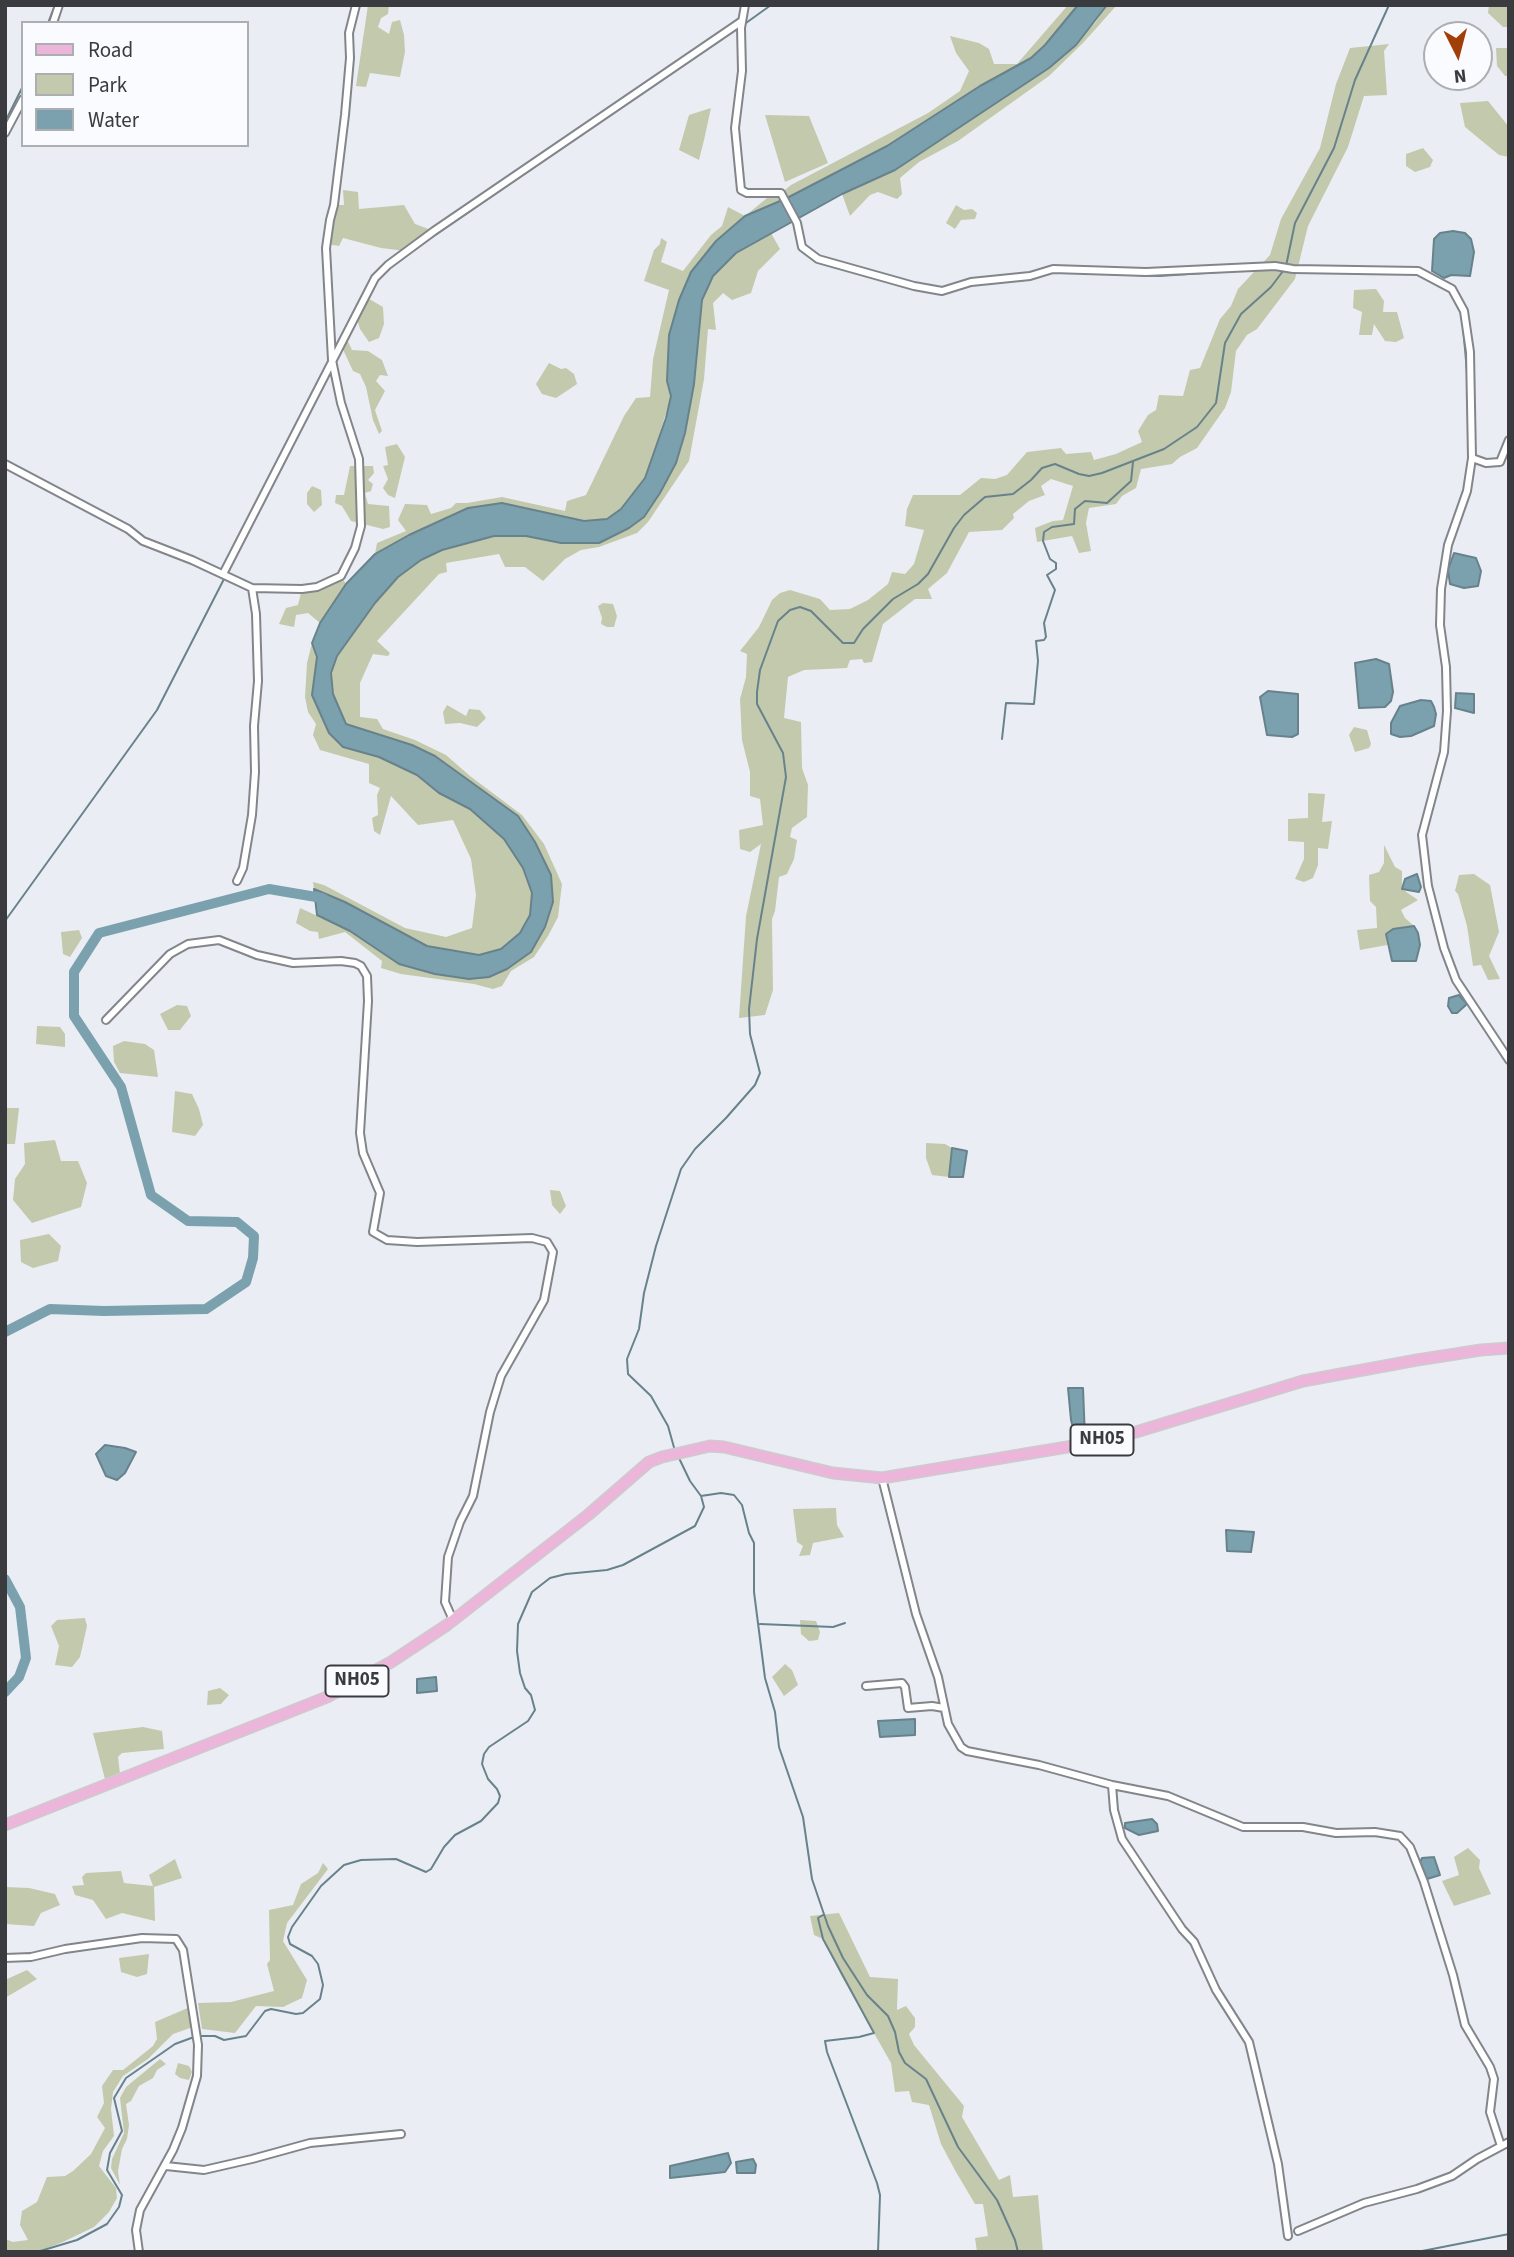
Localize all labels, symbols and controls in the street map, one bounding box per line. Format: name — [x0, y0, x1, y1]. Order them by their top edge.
legend — [21, 21, 248, 147]
north arrow — [1423, 21, 1493, 91]
text: Road — [88, 35, 133, 65]
text: N — [1452, 61, 1468, 89]
text: Park — [88, 70, 127, 100]
text: Water — [88, 105, 139, 135]
road number: NH05 — [1070, 1424, 1134, 1456]
road number: NH05 — [326, 1666, 388, 1696]

